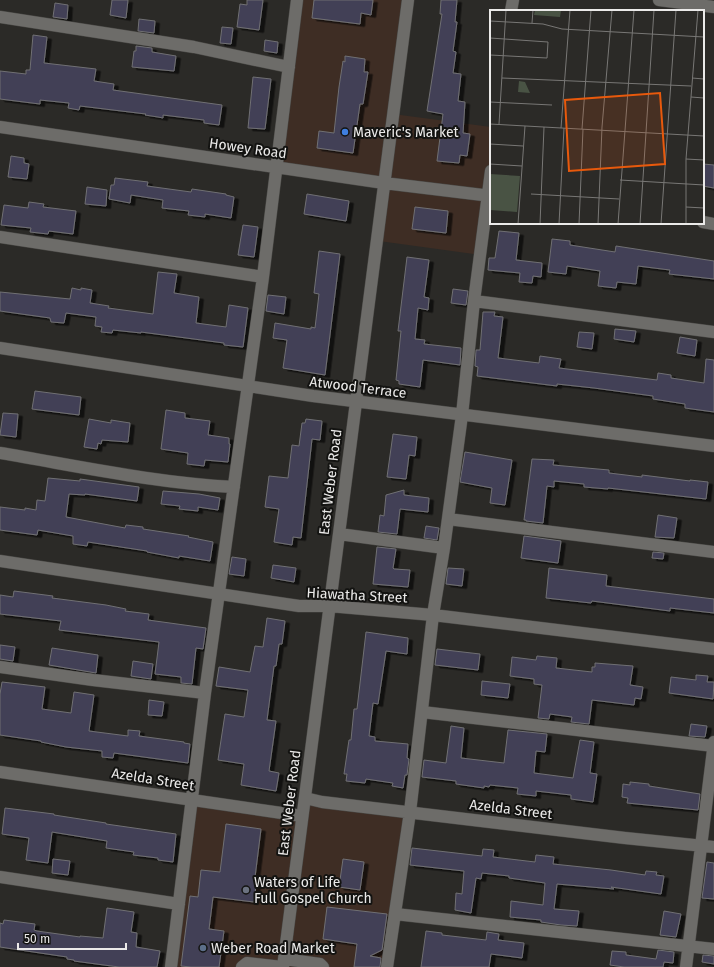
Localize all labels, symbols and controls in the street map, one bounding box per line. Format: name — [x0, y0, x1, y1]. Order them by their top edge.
inset map — [490, 10, 704, 224]
place label: Maveric's Market — [353, 124, 460, 141]
marker: Maveric's Market — [340, 127, 350, 137]
street label: Howey Road — [208, 135, 288, 162]
street label: Atwood Terrace — [308, 373, 407, 402]
street label: East Weber Road — [316, 428, 345, 536]
street label: Hiawatha Street — [306, 584, 409, 607]
street label: East Weber Road — [275, 749, 304, 857]
street label: Azelda Street — [110, 765, 196, 795]
street label: Azelda Street — [469, 796, 554, 823]
place label: Waters of Life Full Gospel Church — [254, 874, 372, 907]
marker: Waters of Life Full Gospel Church — [241, 885, 251, 895]
scale bar — [18, 925, 126, 951]
text: 50 m — [24, 932, 50, 946]
place label: Weber Road Market — [211, 940, 336, 957]
marker: Weber Road Market — [198, 943, 208, 953]

